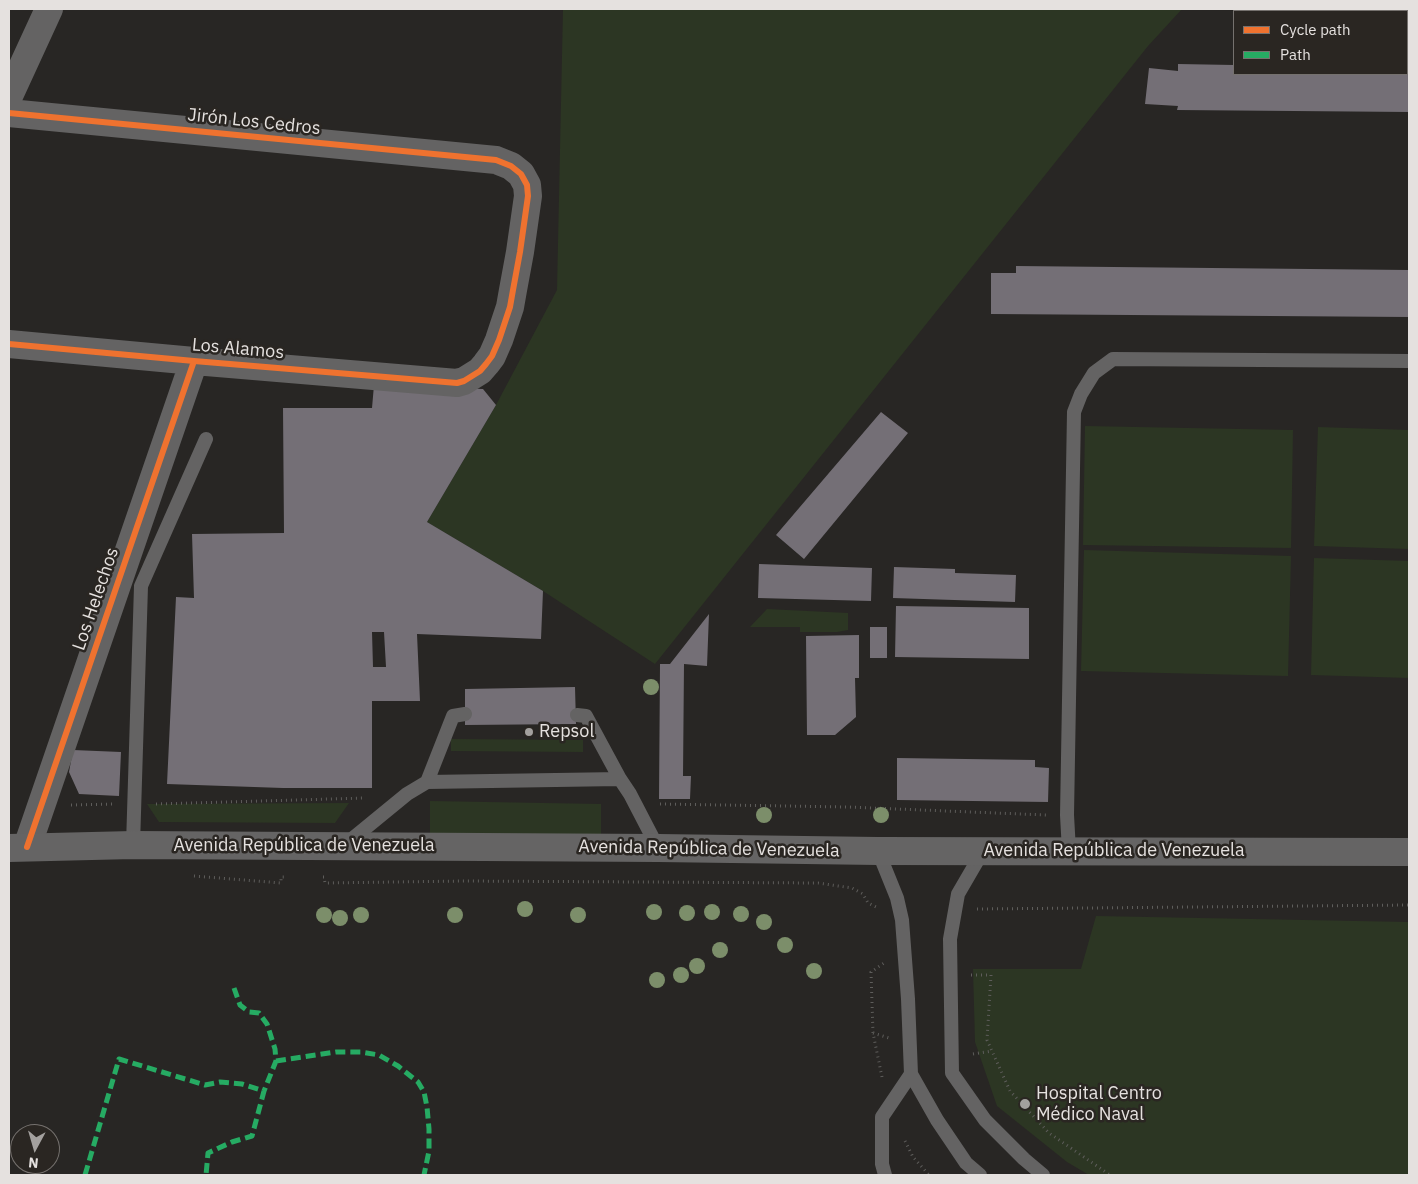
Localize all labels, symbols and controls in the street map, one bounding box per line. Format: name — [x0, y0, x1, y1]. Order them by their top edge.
legend — [1233, 10, 1408, 75]
text: Cycle path — [1280, 20, 1351, 39]
text: Path — [1280, 45, 1311, 64]
street label: Jirón Los Cedros — [186, 104, 322, 140]
street label: Los Alamos — [191, 334, 285, 364]
street label: Los Helechos — [68, 545, 124, 653]
place label: Repsol — [539, 721, 594, 743]
marker: Repsol — [523, 726, 535, 738]
street label: Avenida República de Venezuela — [173, 835, 435, 857]
street label: Avenida República de Venezuela — [578, 836, 840, 862]
street label: Avenida República de Venezuela — [983, 840, 1245, 862]
place label: Hospital Centro Médico Naval — [1036, 1083, 1162, 1126]
marker: Hospital Centro Médico Naval — [1018, 1097, 1032, 1111]
north arrow — [10, 1124, 60, 1174]
text: N — [28, 1153, 40, 1172]

